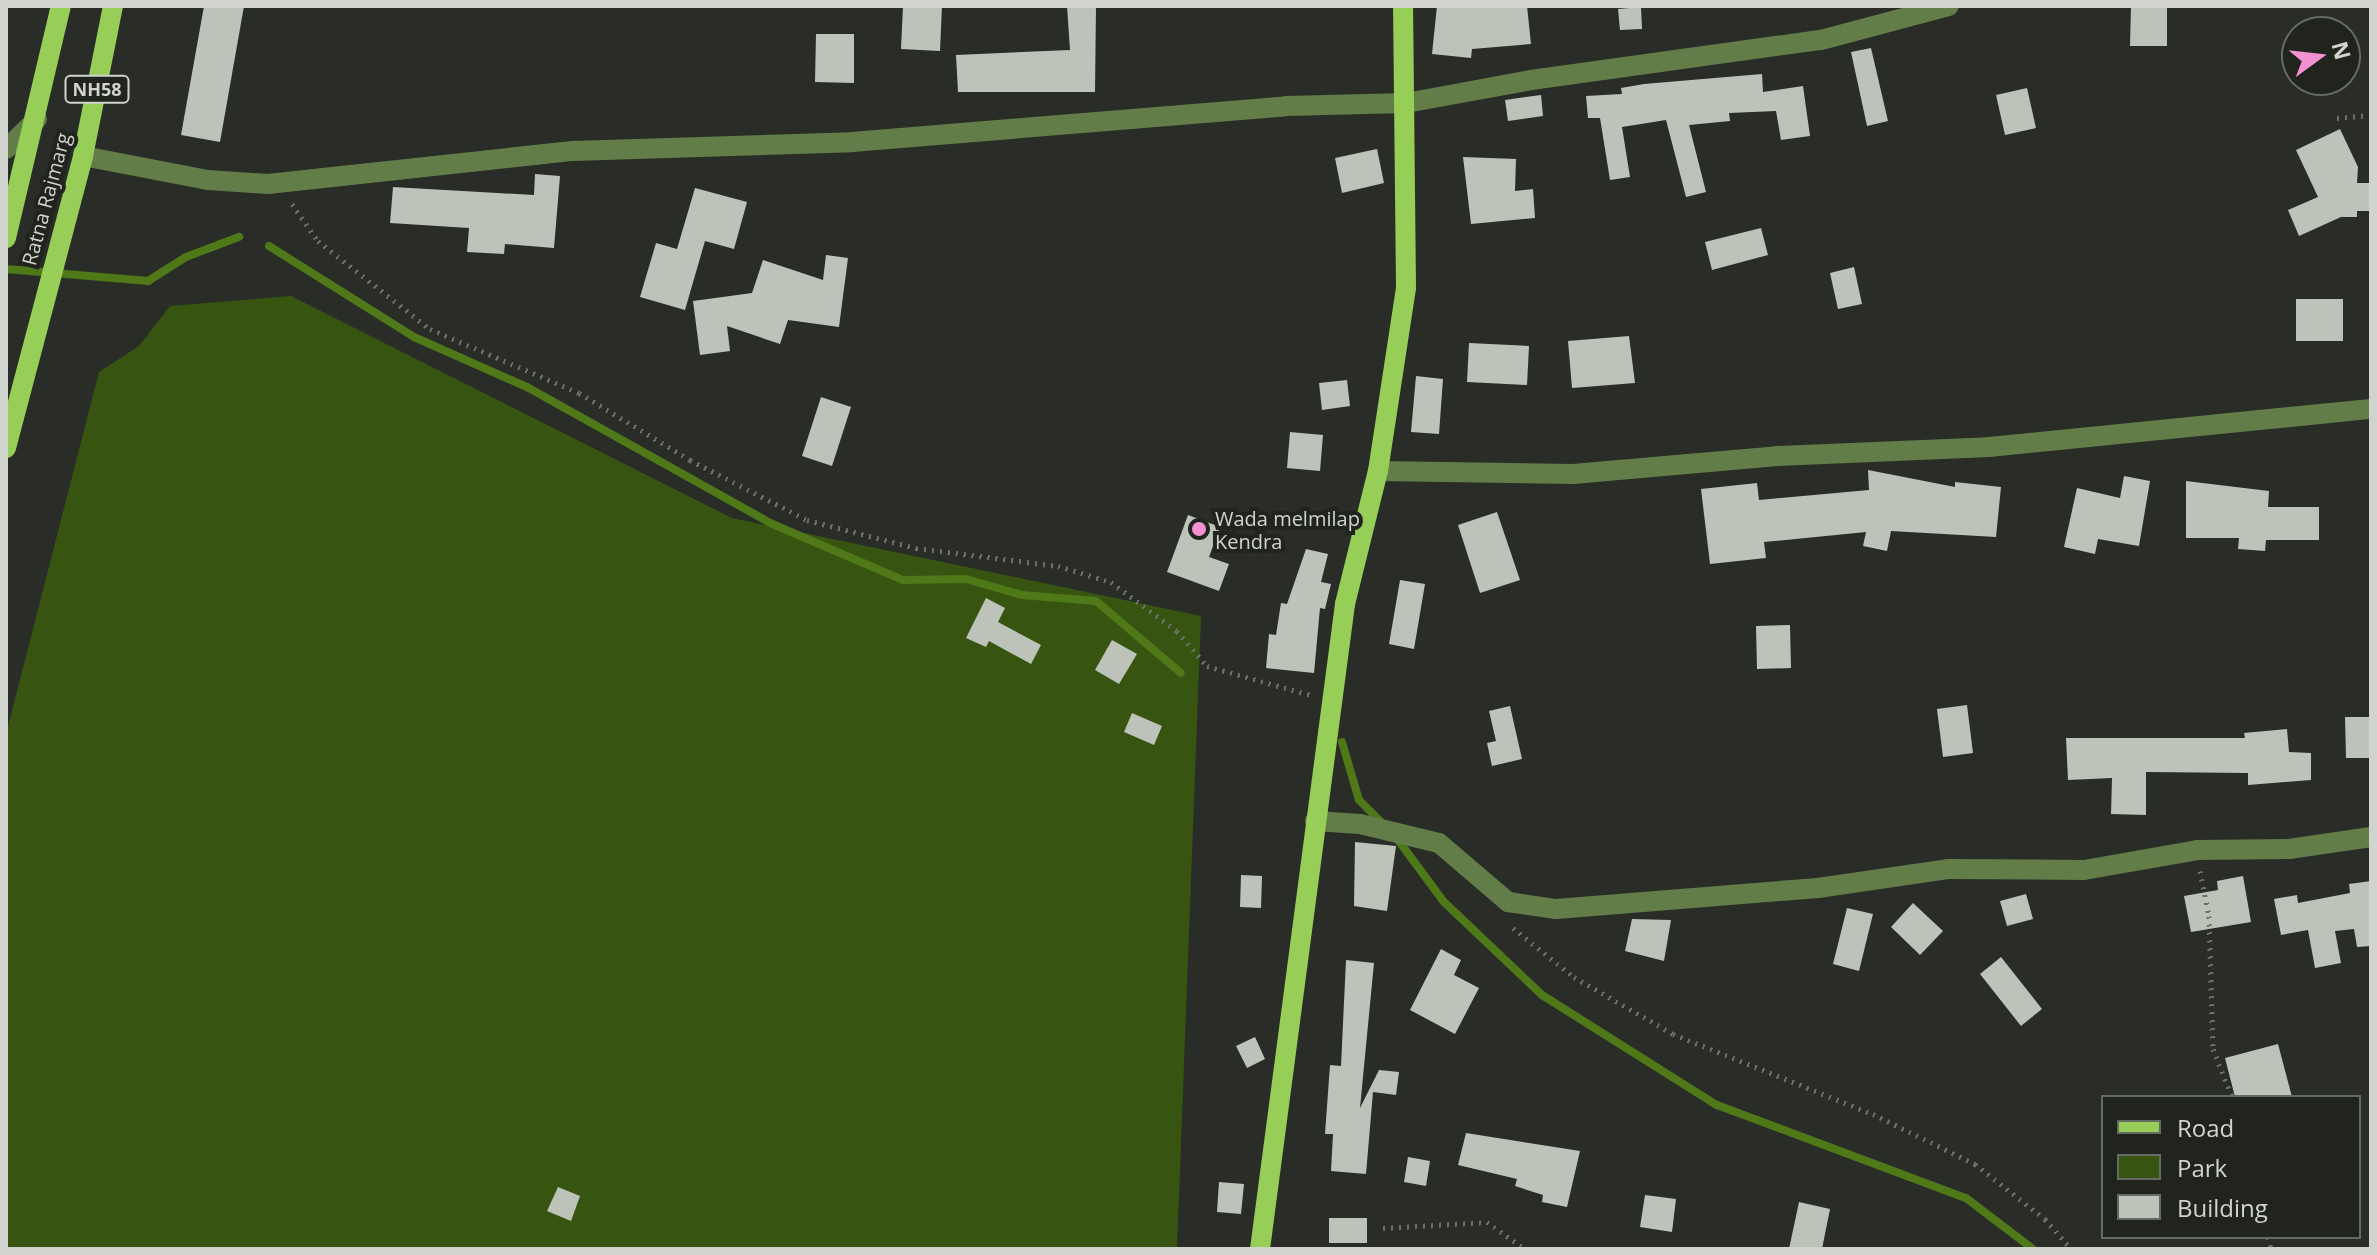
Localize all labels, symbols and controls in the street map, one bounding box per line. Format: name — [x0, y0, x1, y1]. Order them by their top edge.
north arrow — [2281, 16, 2361, 96]
text: N — [2325, 38, 2359, 63]
road number: NH58 — [63, 75, 131, 103]
street label: Ratna Rajmarg — [17, 130, 75, 268]
place label: Wada melmilap Kendra — [1215, 506, 1360, 553]
marker: Wada melmilap Kendra — [1190, 520, 1208, 538]
legend — [2101, 1095, 2361, 1239]
text: Road — [2177, 1111, 2234, 1144]
text: Park — [2177, 1151, 2227, 1184]
text: Building — [2177, 1191, 2268, 1224]

